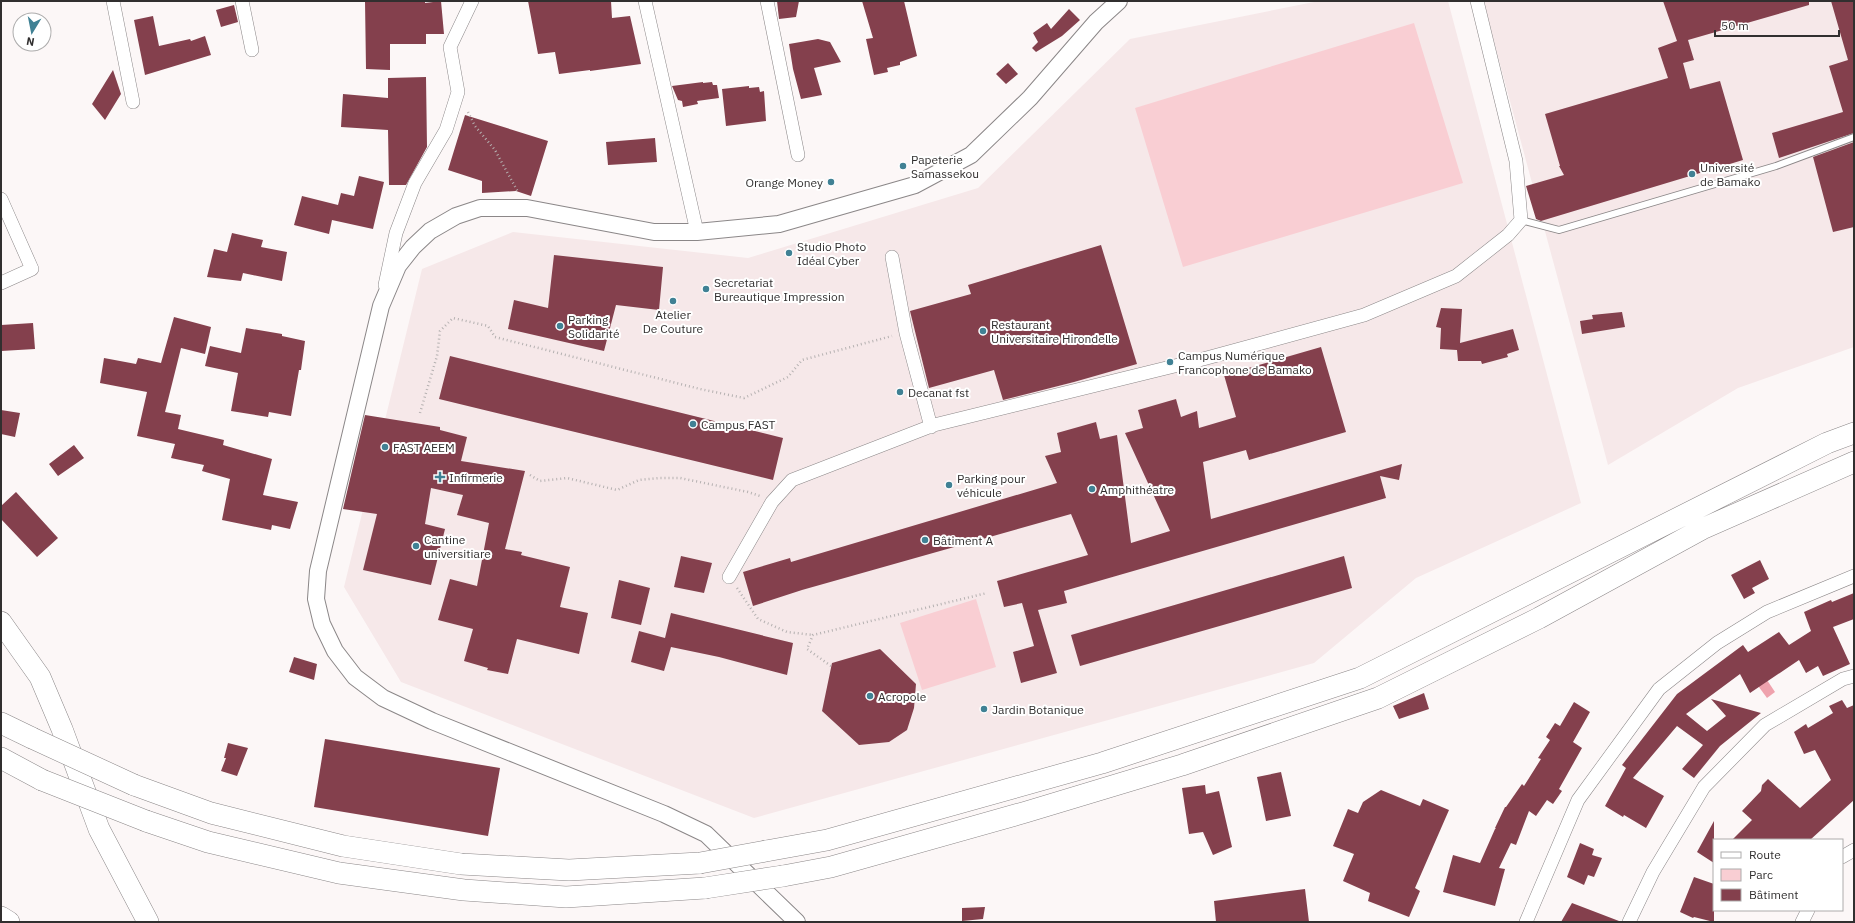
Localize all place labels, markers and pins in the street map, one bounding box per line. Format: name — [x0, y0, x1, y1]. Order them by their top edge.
place label: Papeterie Samassekou — [911, 152, 979, 181]
place label: Université de Bamako — [1700, 160, 1761, 189]
marker: Papeterie Samassekou — [898, 161, 908, 171]
marker: Université de Bamako — [1687, 169, 1697, 179]
place label: Orange Money — [745, 175, 823, 190]
marker: Orange Money — [826, 177, 836, 187]
place label: Studio Photo Idéal Cyber — [797, 239, 866, 268]
marker: Studio Photo Idéal Cyber — [784, 248, 794, 258]
place label: Secretariat Bureautique Impression — [714, 275, 845, 304]
marker: Secretariat Bureautique Impression — [701, 284, 711, 294]
marker: Atelier De Couture — [668, 296, 678, 306]
place label: Atelier De Couture — [643, 307, 704, 336]
place label: Parking Solidarité — [568, 312, 620, 341]
place label: Restaurant Universitaire Hirondelle — [991, 317, 1118, 346]
marker: Parking Solidarité — [555, 321, 565, 331]
marker: Restaurant Universitaire Hirondelle — [978, 326, 988, 336]
place label: Campus Numérique Francophone de Bamako — [1178, 348, 1312, 377]
marker: Campus Numérique Francophone de Bamako — [1165, 357, 1175, 367]
place label: Decanat fst — [908, 385, 969, 400]
marker: Decanat fst — [895, 387, 905, 397]
place label: Campus FAST — [701, 417, 775, 432]
marker: Campus FAST — [688, 419, 698, 429]
place label: FAST AEEM — [393, 440, 455, 455]
marker: FAST AEEM — [380, 442, 390, 452]
place label: Infirmerie — [449, 470, 503, 485]
marker: Infirmerie — [434, 471, 446, 483]
place label: Parking pour véhicule — [957, 471, 1026, 500]
marker: Parking pour véhicule — [944, 480, 954, 490]
place label: Amphithéatre — [1100, 482, 1175, 497]
marker: Amphithéatre — [1087, 484, 1097, 494]
place label: Cantine universitiare — [424, 532, 491, 561]
place label: Bâtiment A — [933, 533, 993, 548]
marker: Bâtiment A — [920, 535, 930, 545]
marker: Cantine universitiare — [411, 541, 421, 551]
place label: Acropole — [878, 689, 927, 704]
marker: Acropole — [865, 691, 875, 701]
place label: Jardin Botanique — [992, 702, 1084, 717]
marker: Jardin Botanique — [979, 704, 989, 714]

